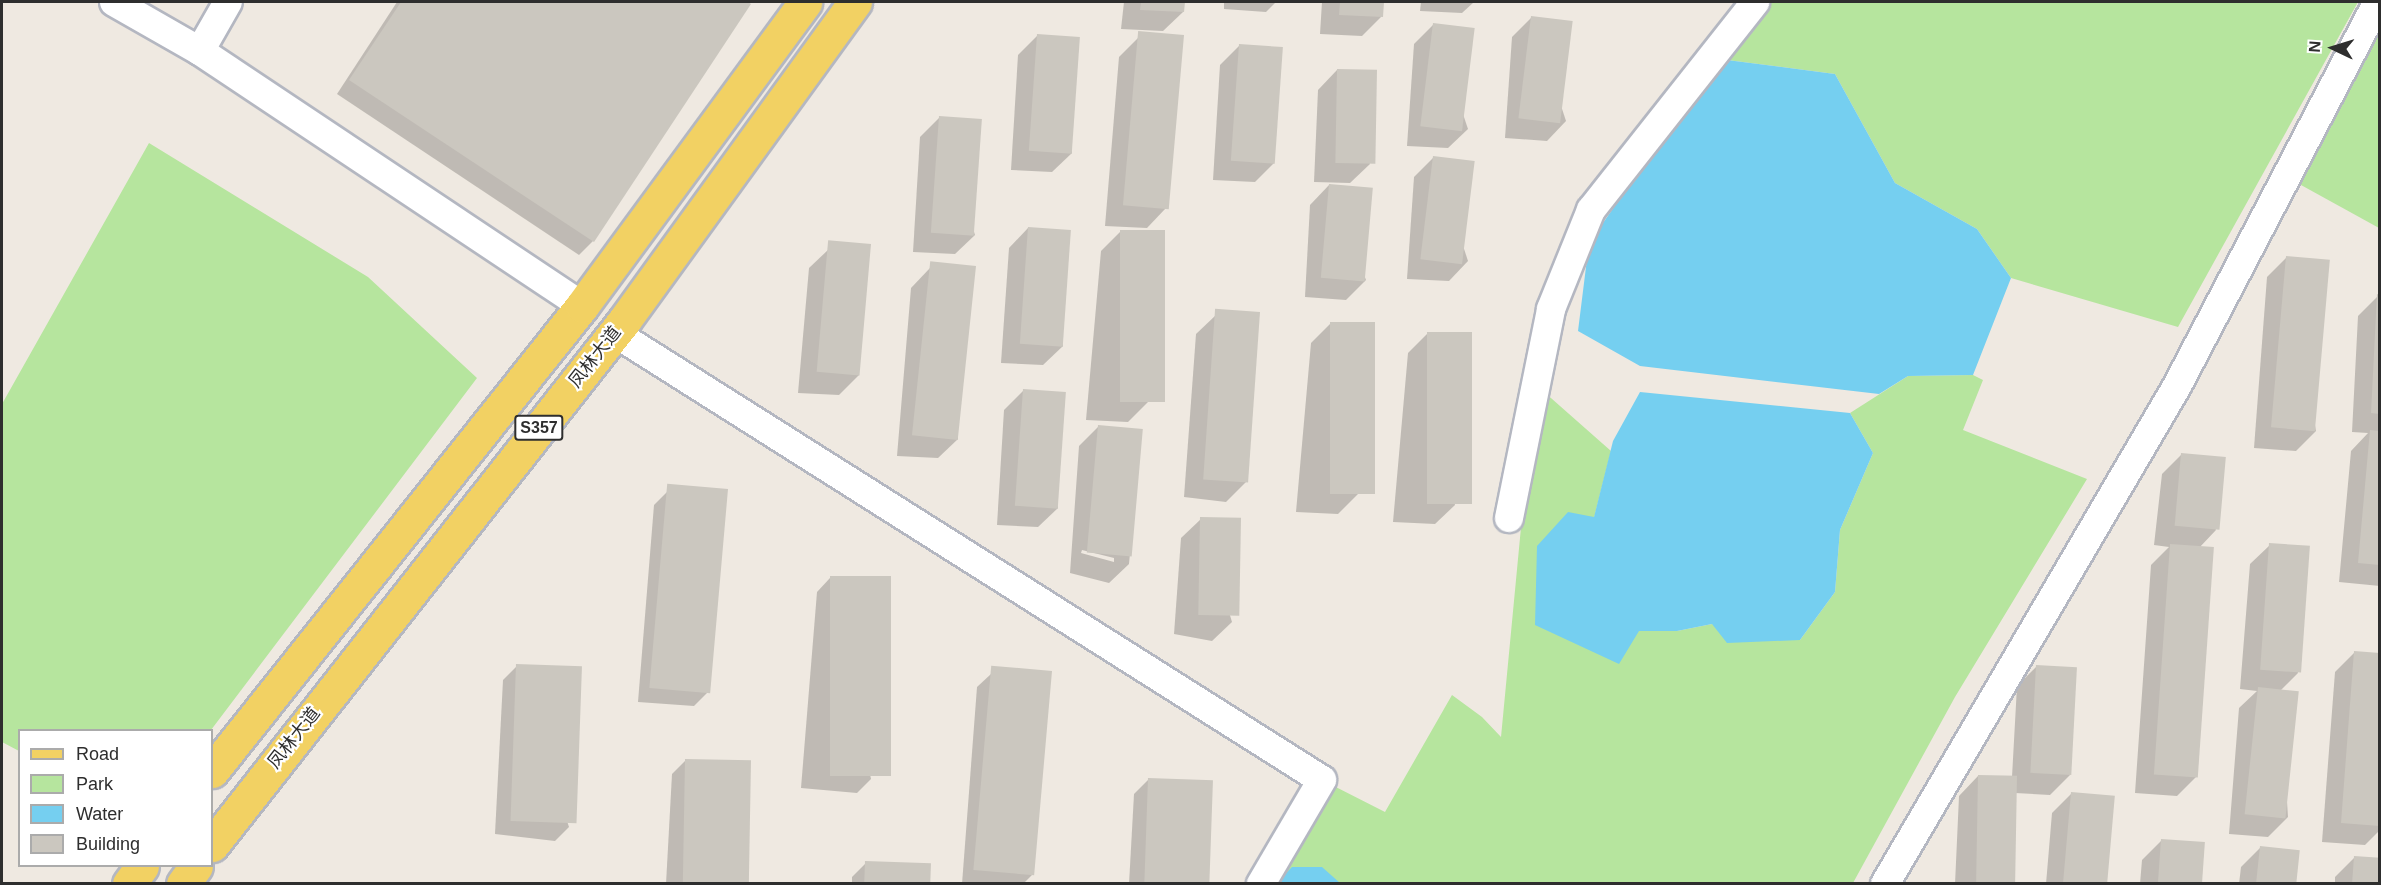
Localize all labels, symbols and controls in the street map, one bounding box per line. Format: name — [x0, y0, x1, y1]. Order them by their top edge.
north arrow — [2303, 18, 2363, 78]
text: N — [2306, 40, 2323, 53]
street label: 凤林大道 — [564, 322, 626, 392]
road number: S357 — [514, 415, 564, 441]
street label: 凤林大道 — [263, 703, 325, 773]
legend — [18, 729, 213, 867]
text: Road — [76, 744, 119, 764]
text: Park — [76, 774, 113, 794]
text: Water — [76, 804, 123, 824]
text: Building — [76, 834, 140, 854]

